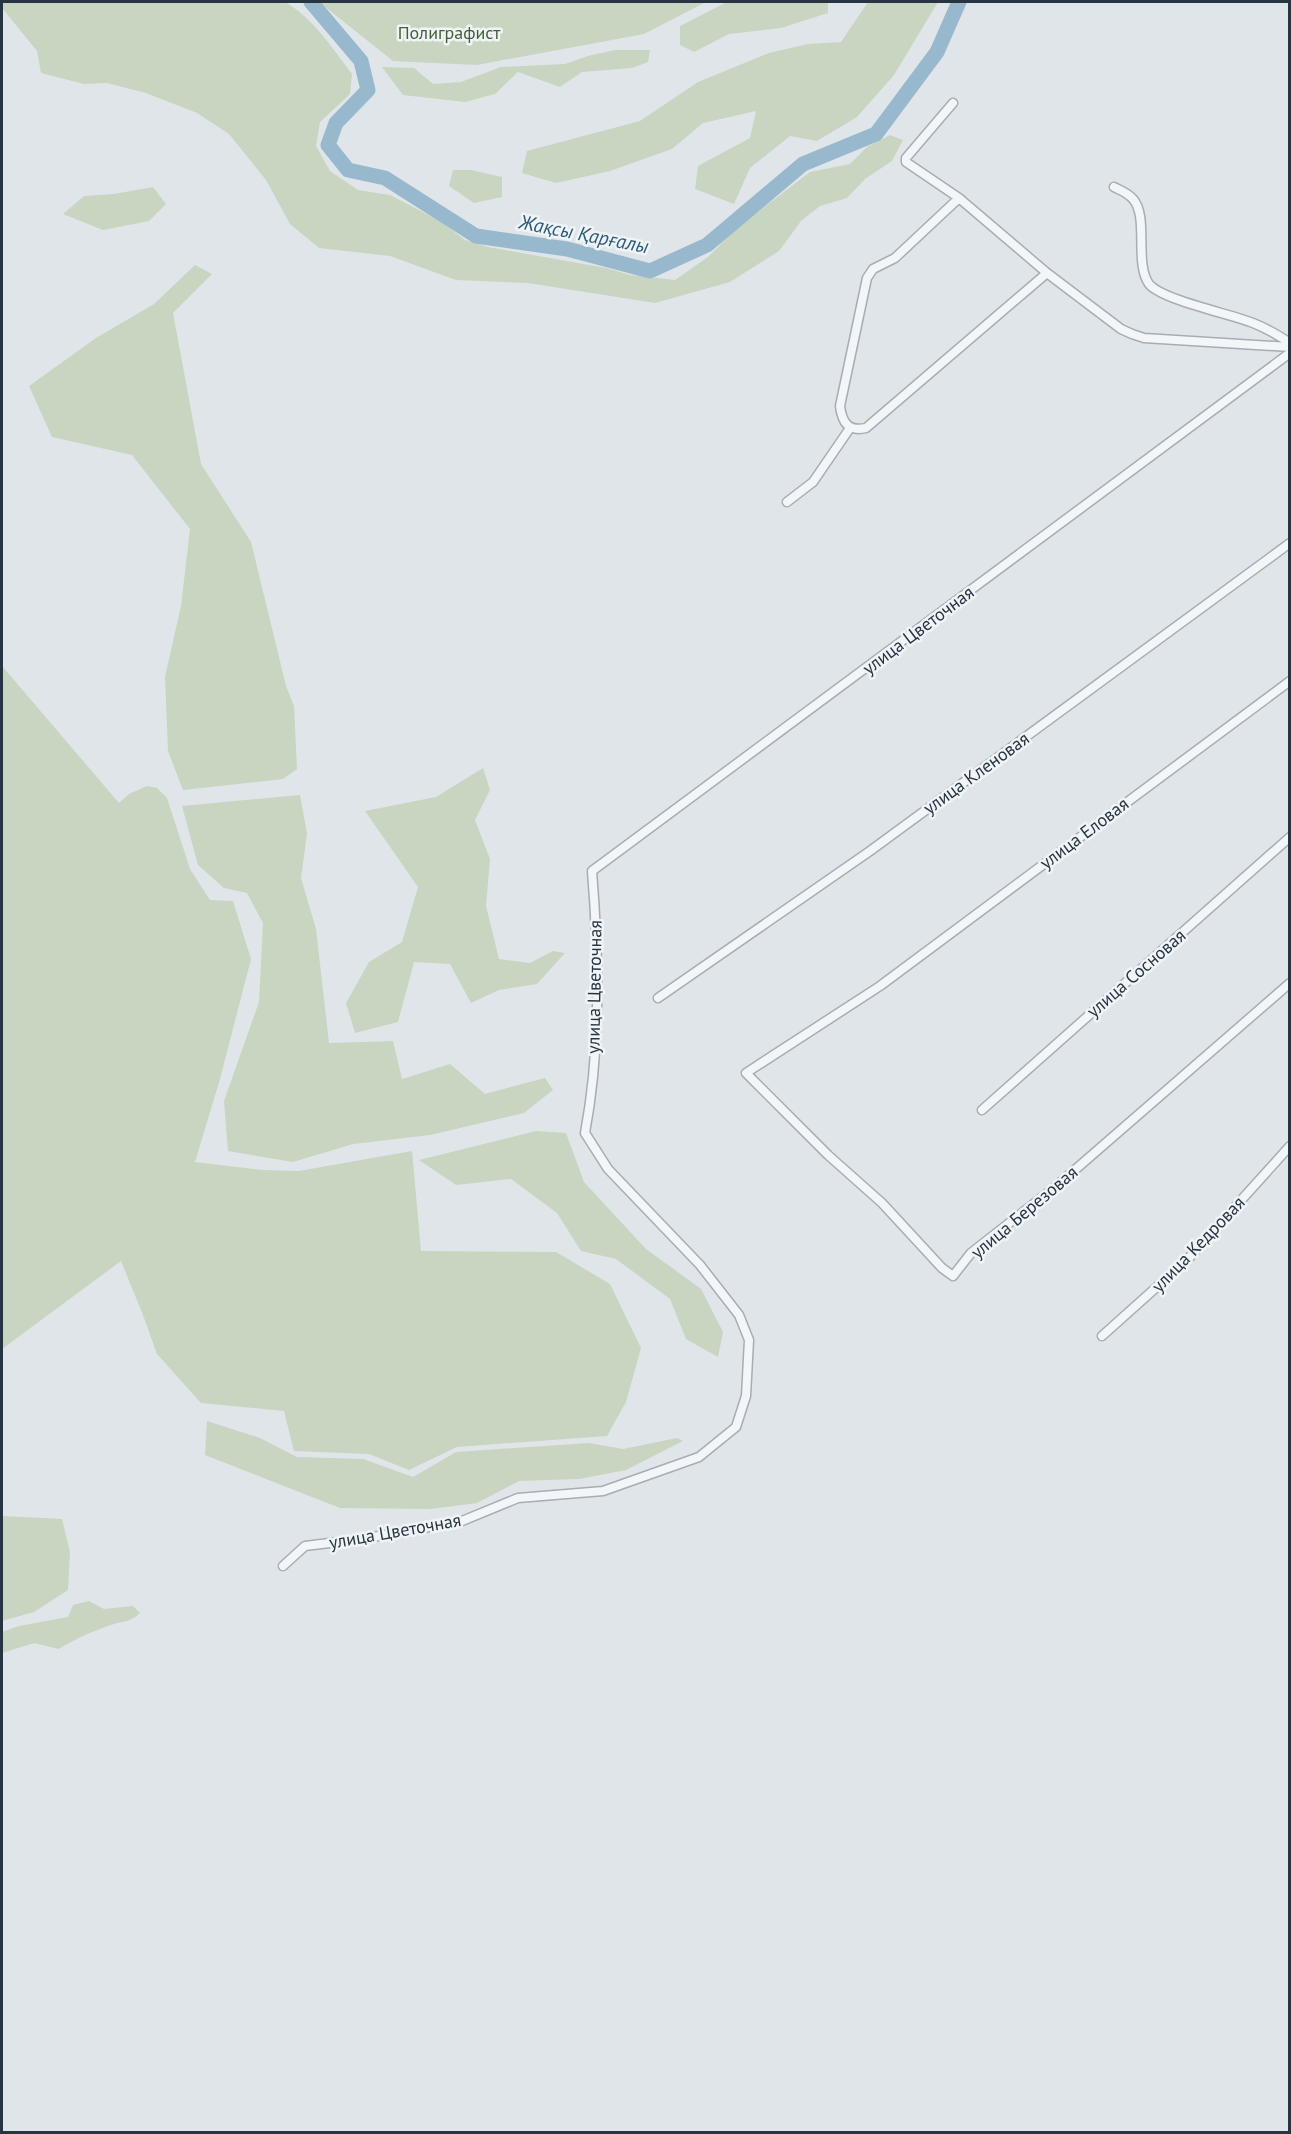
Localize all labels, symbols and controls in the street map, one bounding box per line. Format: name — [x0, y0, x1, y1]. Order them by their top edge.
park label: Полиграфист — [398, 21, 501, 44]
water label: Жақсы Қарғалы — [516, 209, 651, 259]
street label: улица Цветочная — [858, 581, 978, 679]
street label: улица Кленовая — [918, 727, 1034, 819]
street label: улица Еловая — [1035, 792, 1133, 874]
street label: улица Цветочная — [581, 920, 607, 1054]
street label: улица Сосновая — [1082, 924, 1190, 1022]
street label: улица Березовая — [966, 1161, 1082, 1263]
street label: улица Кедровая — [1146, 1191, 1250, 1297]
street label: улица Цветочная — [327, 1508, 463, 1554]

